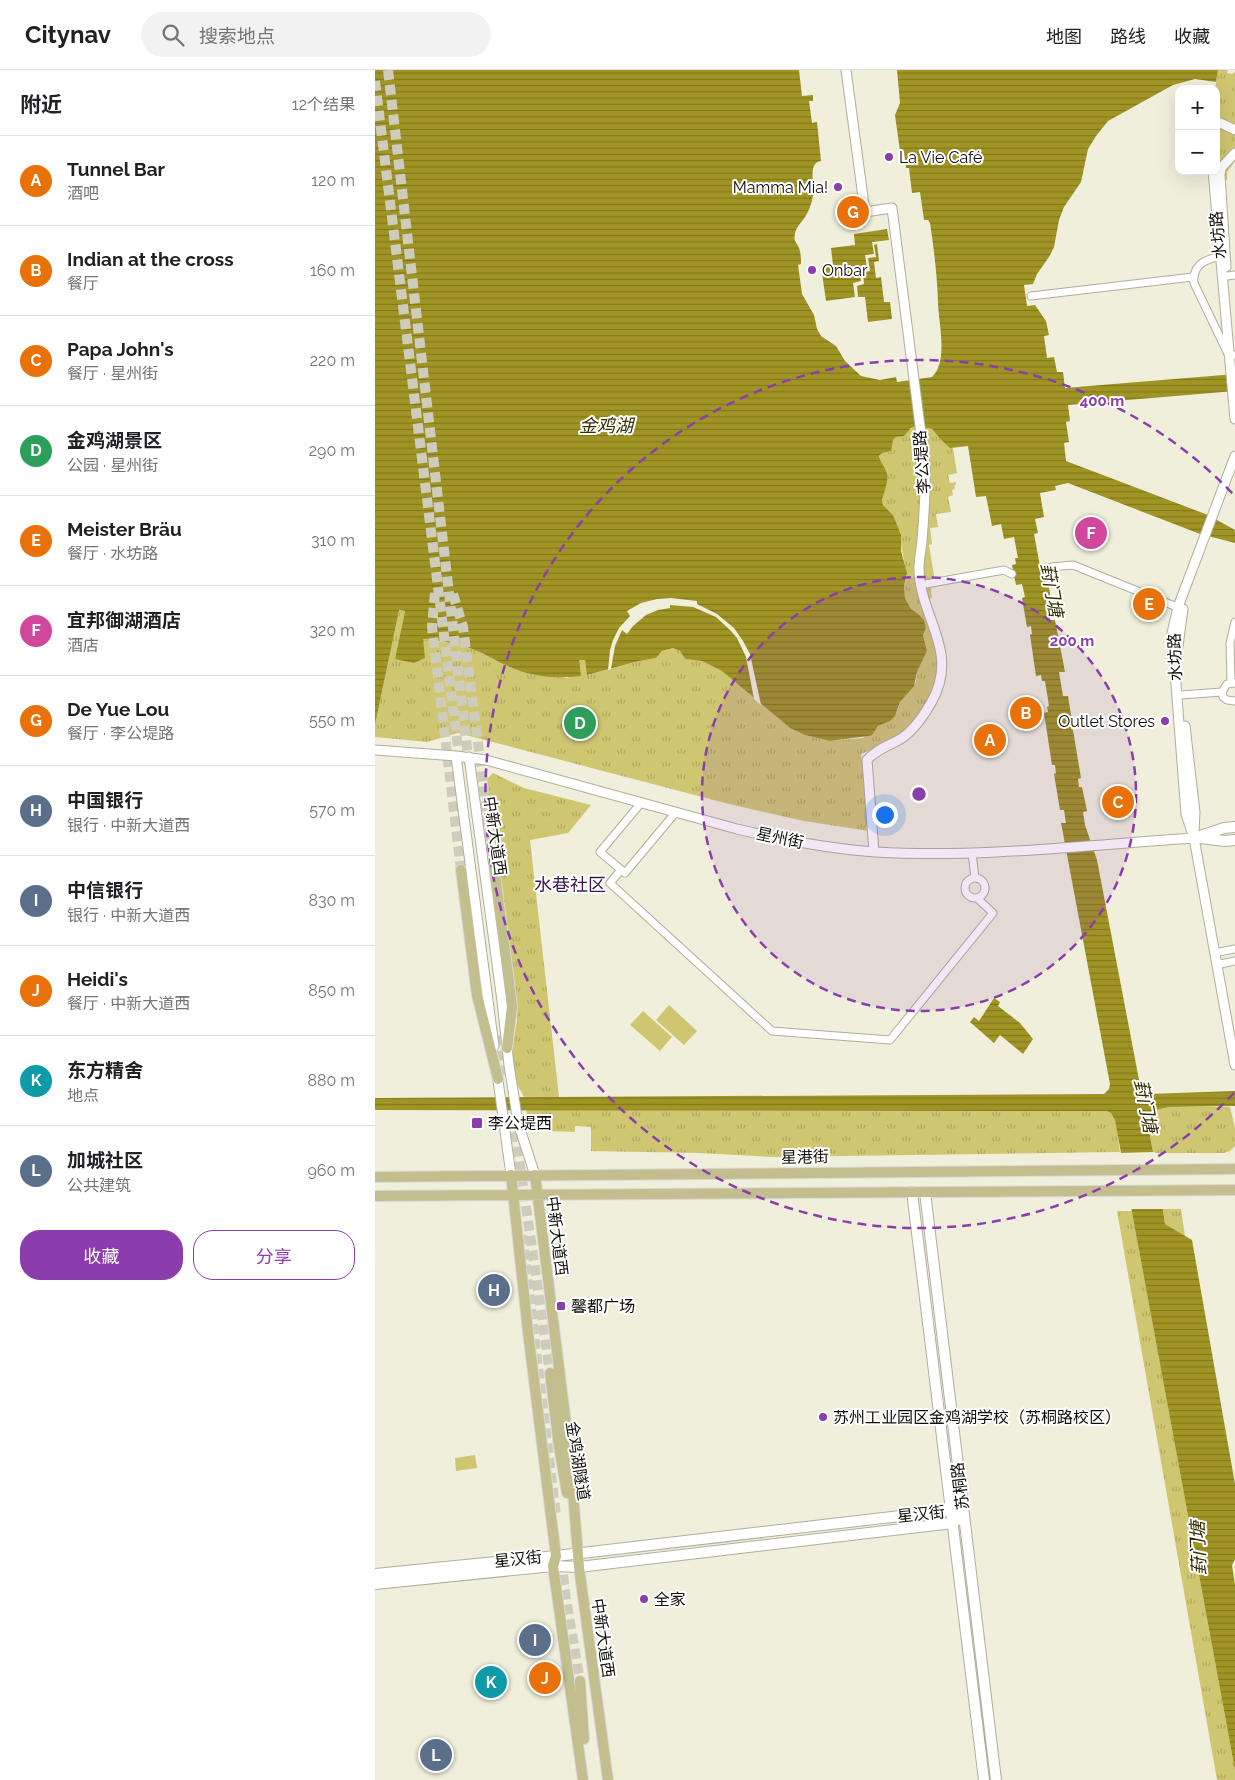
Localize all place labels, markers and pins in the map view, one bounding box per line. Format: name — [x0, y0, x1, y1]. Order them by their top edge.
place label: La Vie Café — [899, 148, 982, 167]
marker: La Vie Café — [883, 151, 895, 163]
place label: Mamma Mia! — [733, 178, 828, 197]
marker: Mamma Mia! — [832, 181, 844, 193]
pin: G — [837, 193, 869, 231]
place label: Onbar — [822, 261, 868, 280]
marker: Onbar — [806, 264, 818, 276]
pin: F — [1075, 514, 1107, 552]
pin: E — [1133, 585, 1165, 623]
pin: B — [1010, 694, 1042, 732]
pin: D — [564, 704, 596, 742]
place label: Outlet Stores — [1058, 712, 1155, 731]
marker: Outlet Stores — [1159, 715, 1171, 727]
pin: A — [974, 721, 1006, 759]
pin: C — [1102, 783, 1134, 821]
centre of rings — [910, 785, 928, 803]
place label: 李公堤西 — [488, 1114, 552, 1133]
marker: 李公堤西 — [470, 1116, 484, 1130]
pin: H — [478, 1271, 510, 1309]
place label: 馨都广场 — [571, 1297, 635, 1316]
marker: 馨都广场 — [555, 1300, 567, 1312]
place label: 苏州工业园区金鸡湖学校（苏桐路校区） — [833, 1408, 1121, 1427]
marker: 苏州工业园区金鸡湖学校（苏桐路校区） — [817, 1411, 829, 1423]
place label: 全家 — [654, 1590, 686, 1609]
marker: 全家 — [638, 1593, 650, 1605]
pin: I — [519, 1621, 551, 1659]
pin: J — [529, 1659, 561, 1697]
pin: K — [475, 1663, 507, 1701]
pin: L — [420, 1736, 452, 1774]

